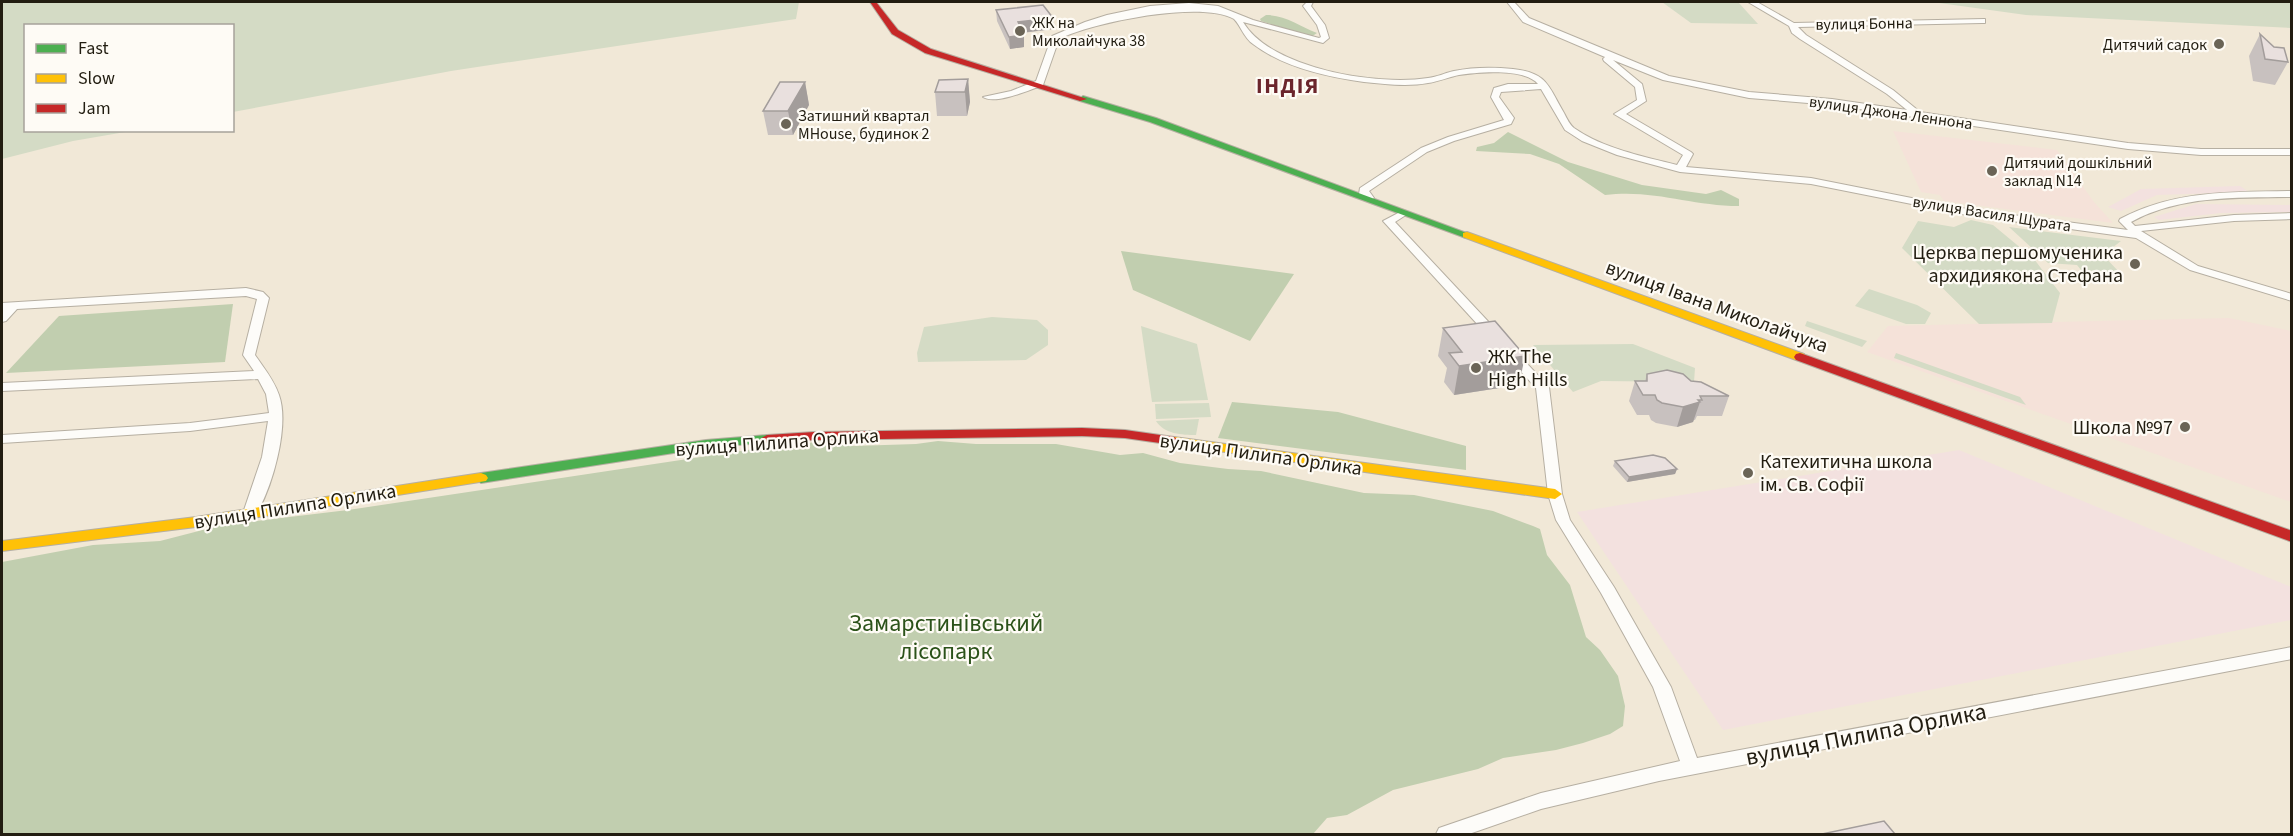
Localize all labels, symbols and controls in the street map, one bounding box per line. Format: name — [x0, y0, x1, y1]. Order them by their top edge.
place label: ЖК на Миколайчука 38 — [1032, 12, 1145, 52]
street label: вулиця Бонна — [1815, 12, 1913, 36]
legend — [24, 24, 234, 132]
marker: ЖК на Миколайчука 38 — [1013, 24, 1027, 38]
place label: Дитячий садок — [2103, 34, 2207, 56]
text: Fast — [78, 36, 109, 61]
marker: Дитячий садок — [2212, 37, 2226, 51]
text: Slow — [78, 66, 115, 91]
district label: ІНДІЯ — [1256, 70, 1320, 102]
street label: вулиця Джона Леннона — [1808, 91, 1974, 135]
text: Jam — [78, 96, 111, 121]
place label: Затишний квартал MHouse, будинок 2 — [798, 105, 930, 145]
marker: Затишний квартал MHouse, будинок 2 — [779, 117, 793, 131]
place label: Дитячий дошкільний заклад N14 — [2004, 152, 2152, 192]
marker: Дитячий дошкільний заклад N14 — [1985, 164, 1999, 178]
street label: вулиця Василя Щурата — [1911, 191, 2073, 237]
place label: Церква першомученика архидиякона Стефана — [1912, 239, 2123, 290]
street label: вулиця Івана Миколайчука — [1601, 254, 1832, 360]
marker: Церква першомученика архидиякона Стефана — [2128, 257, 2142, 271]
place label: ЖК The High Hills — [1488, 343, 1567, 394]
marker: ЖК The High Hills — [1469, 361, 1483, 375]
place label: Школа №97 — [2073, 414, 2173, 442]
marker: Школа №97 — [2178, 420, 2192, 434]
street label: вулиця Пилипа Орлика — [674, 422, 880, 464]
street label: вулиця Пилипа Орлика — [1158, 427, 1364, 483]
place label: Катехитична школа ім. Св. Софії — [1760, 448, 1932, 499]
marker: Катехитична школа ім. Св. Софії — [1741, 466, 1755, 480]
street label: вулиця Пилипа Орлика — [192, 477, 398, 537]
park label: Замарстинівський лісопарк — [849, 606, 1043, 669]
street label: вулиця Пилипа Орлика — [1743, 694, 1990, 775]

